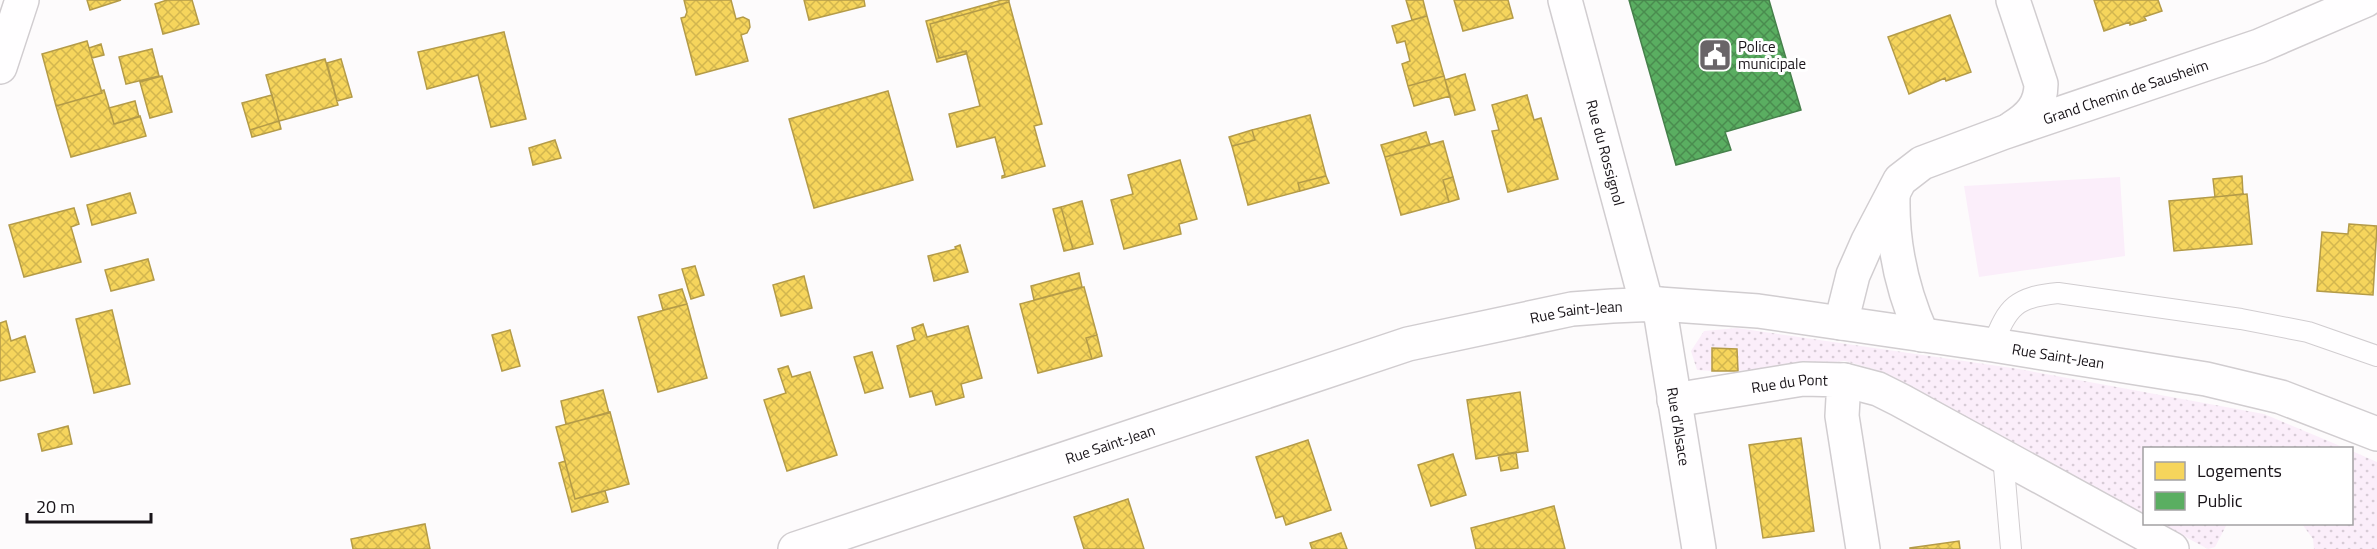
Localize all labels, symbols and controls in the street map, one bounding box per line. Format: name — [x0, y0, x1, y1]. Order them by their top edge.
place label: Police municipale — [1738, 35, 1806, 75]
public building icon: Police municipale — [1697, 37, 1733, 73]
street label: Grand Chemin de Sausheim — [2040, 53, 2211, 130]
street label: Rue du Rossignol — [1581, 97, 1631, 208]
street label: Rue Saint-Jean — [1528, 294, 1623, 329]
street label: Rue Saint-Jean — [2010, 337, 2106, 374]
street label: Rue du Pont — [1749, 367, 1829, 399]
street label: Rue d'Alsace — [1661, 385, 1697, 467]
street label: Rue Saint-Jean — [1062, 418, 1158, 469]
legend — [2143, 447, 2353, 525]
text: Logements — [2197, 457, 2282, 484]
scale bar — [27, 486, 152, 524]
text: Public — [2197, 487, 2243, 514]
text: 20 m — [36, 493, 75, 520]

